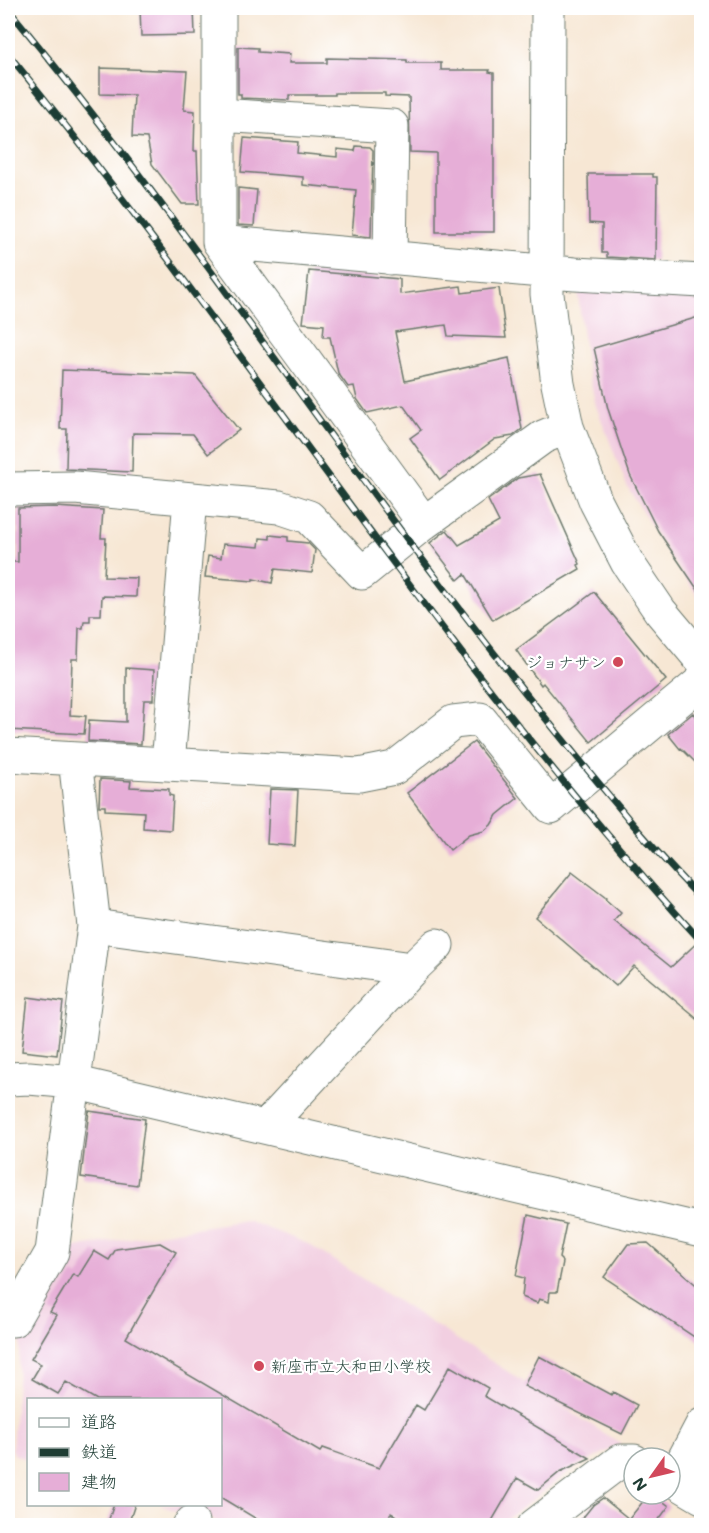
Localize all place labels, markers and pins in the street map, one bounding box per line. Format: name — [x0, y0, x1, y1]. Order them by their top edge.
place label: ジョナサン — [526, 651, 606, 672]
marker: ジョナサン — [611, 655, 625, 669]
place label: 新座市立大和田小学校 — [271, 1355, 431, 1376]
marker: 新座市立大和田小学校 — [252, 1359, 266, 1373]

